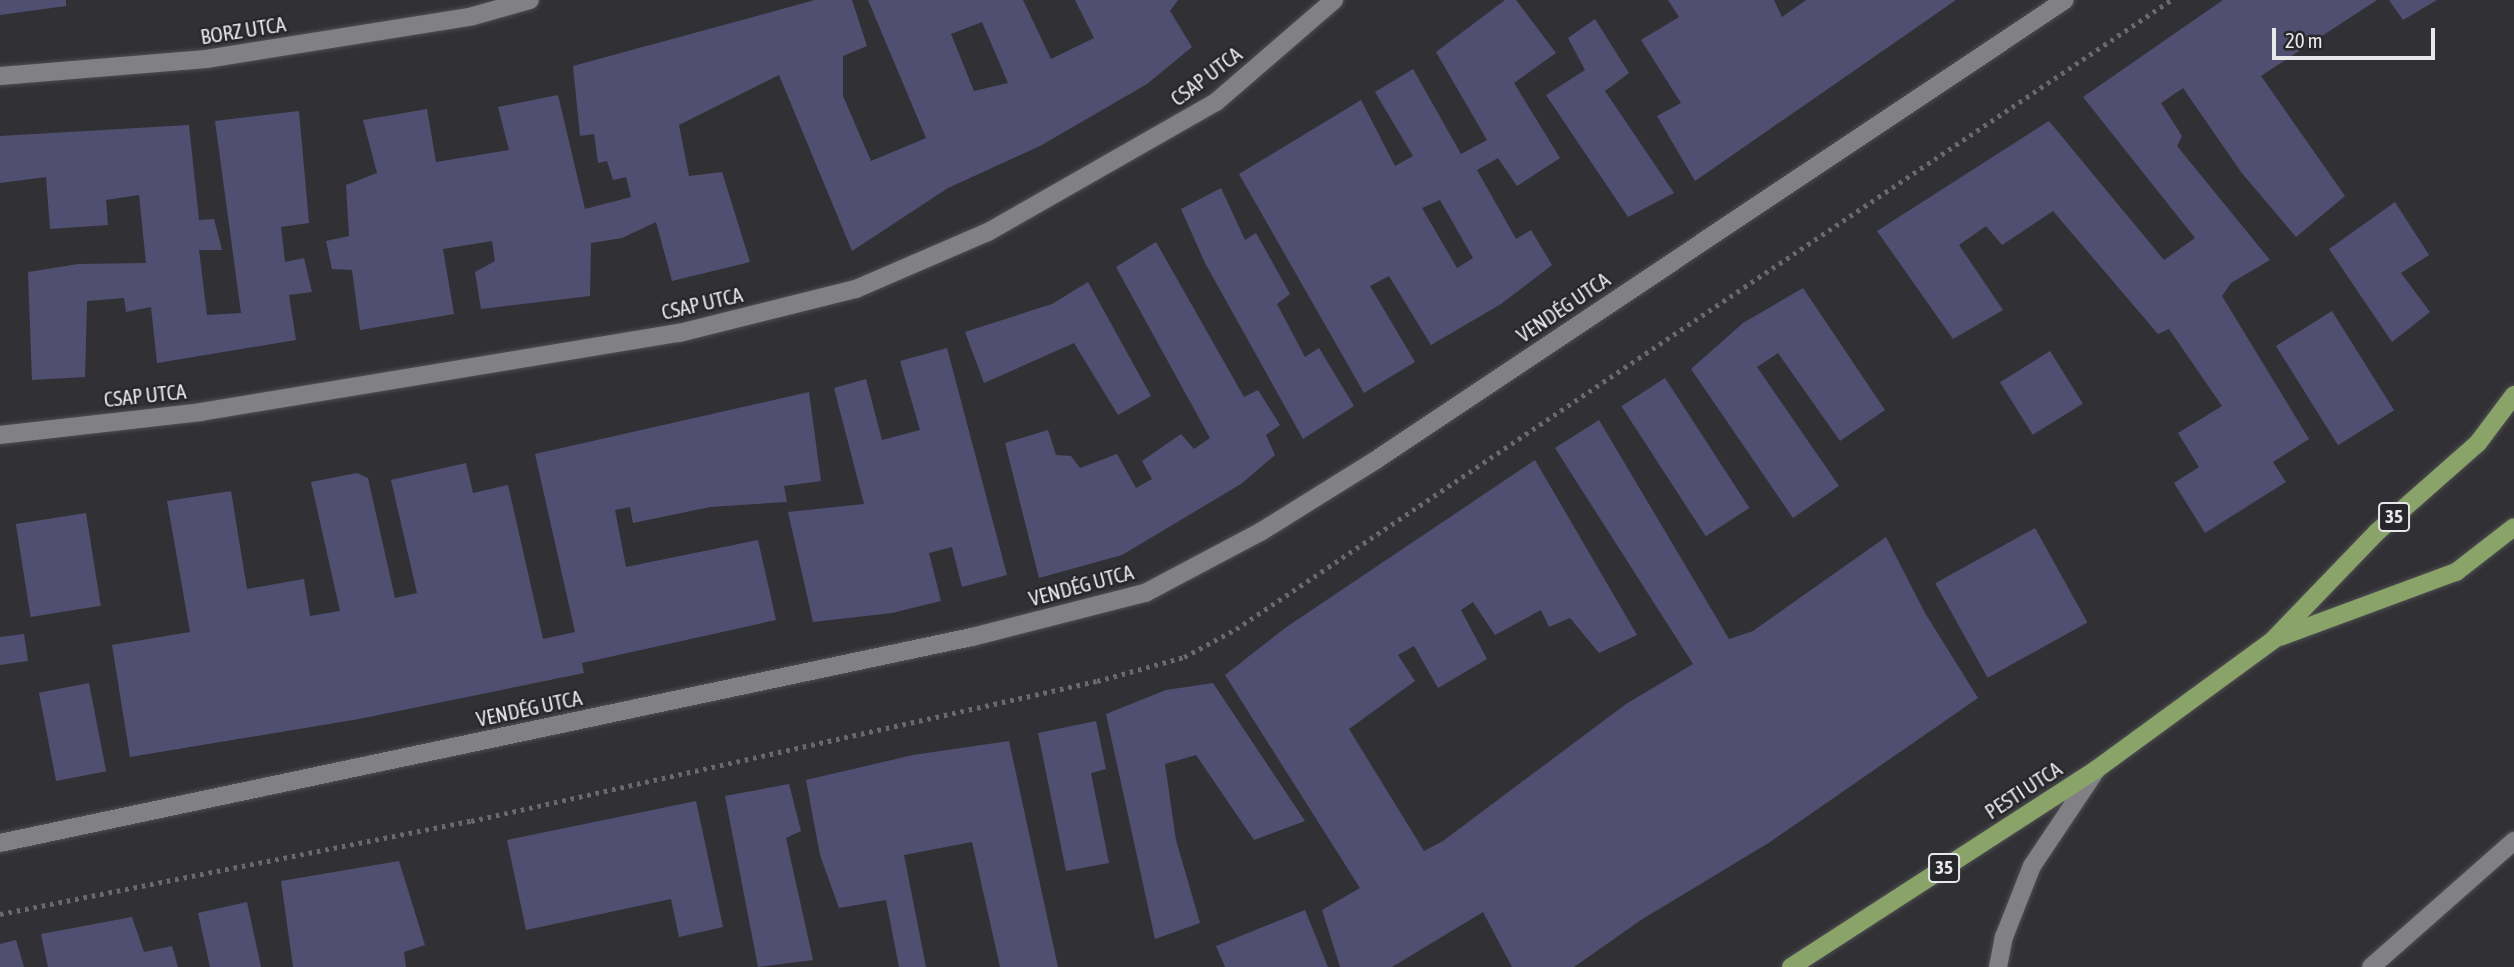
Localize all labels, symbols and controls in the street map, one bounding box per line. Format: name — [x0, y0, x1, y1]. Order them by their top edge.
street label: BORZ UTCA — [199, 11, 287, 49]
scale bar — [2276, 14, 2439, 58]
text: 20 m — [2285, 28, 2323, 52]
street label: CSAP UTCA — [1165, 41, 1247, 111]
street label: VENDÉG UTCA — [1511, 267, 1615, 347]
street label: CSAP UTCA — [659, 281, 745, 325]
street label: CSAP UTCA — [103, 378, 187, 412]
road number: 35 — [2376, 502, 2412, 532]
street label: VENDÉG UTCA — [1026, 559, 1136, 611]
street label: VENDÉG UTCA — [474, 685, 584, 731]
street label: PESTI UTCA — [1980, 756, 2066, 824]
road number: 35 — [1926, 852, 1962, 884]

